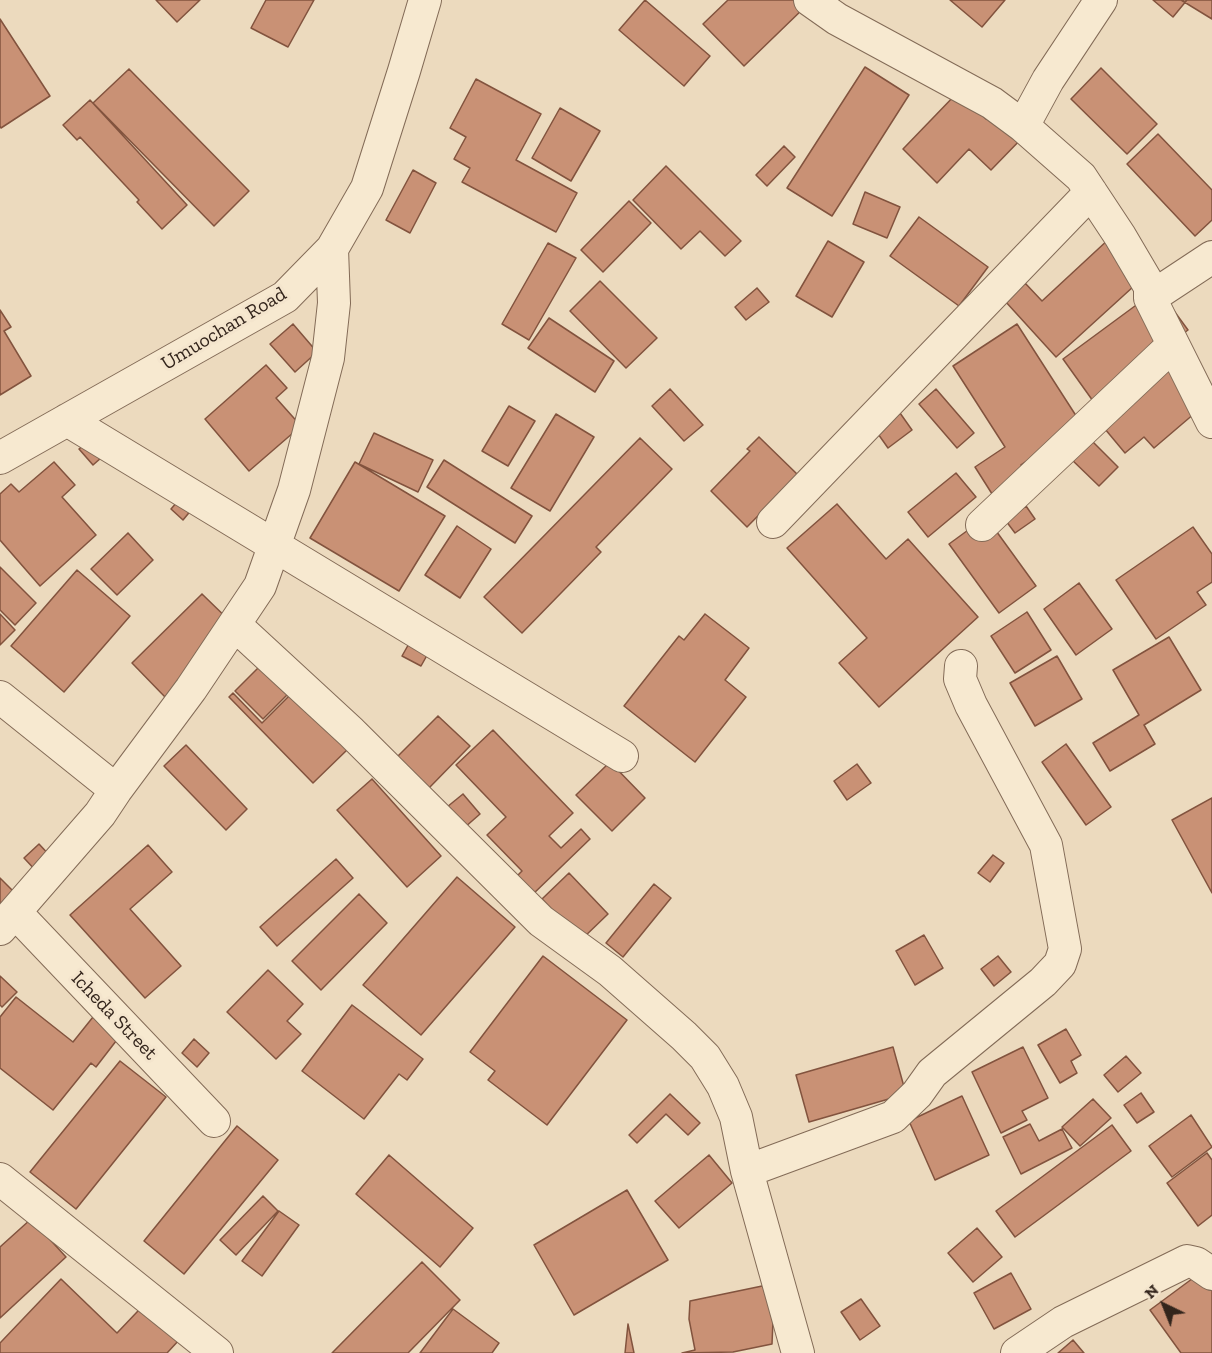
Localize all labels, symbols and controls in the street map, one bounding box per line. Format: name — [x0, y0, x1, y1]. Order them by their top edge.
street label: Umuochan Road — [157, 282, 291, 376]
street label: Icheda Street — [66, 967, 162, 1065]
north arrow — [1134, 1275, 1194, 1335]
text: N — [1140, 1280, 1162, 1303]

